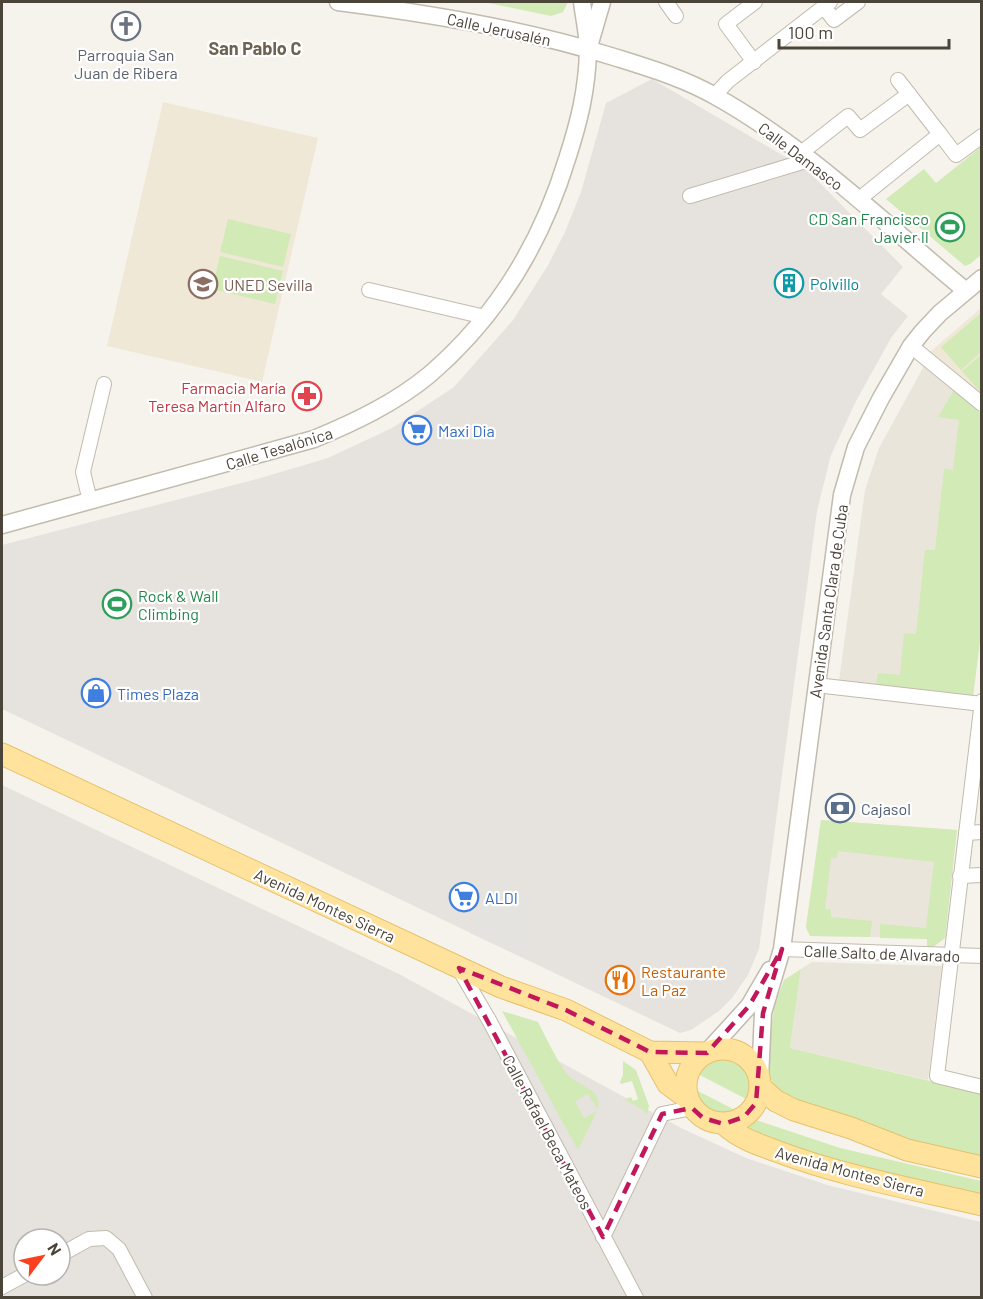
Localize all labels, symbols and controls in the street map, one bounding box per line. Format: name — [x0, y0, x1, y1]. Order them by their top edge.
street label: Calle Jerusalén — [445, 9, 553, 49]
church icon: Parroquia San Juan de Ribera — [110, 10, 142, 42]
scale bar — [779, 12, 948, 50]
text: 100 m — [788, 21, 833, 43]
district label: San Pablo C — [209, 37, 301, 59]
place label: Parroquia San Juan de Ribera — [74, 45, 178, 82]
street label: Calle Damasco — [755, 118, 847, 194]
place label: CD San Francisco Javier II — [808, 209, 929, 246]
sports icon: CD San Francisco Javier II — [934, 211, 966, 243]
building icon: Polvillo — [773, 267, 805, 299]
school or university icon: UNED Sevilla — [187, 268, 219, 300]
place label: Polvillo — [810, 274, 859, 293]
place label: UNED Sevilla — [224, 275, 313, 294]
place label: Farmacia María Teresa Martín Alfaro — [148, 378, 286, 415]
pharmacy icon: Farmacia María Teresa Martín Alfaro — [291, 380, 323, 412]
supermarket icon: Maxi Dia — [401, 414, 433, 446]
place label: Maxi Dia — [438, 421, 495, 440]
street label: Calle Tesalónica — [223, 423, 335, 473]
street label: Avenida Santa Clara de Cuba — [805, 503, 851, 699]
place label: Rock & Wall Climbing — [138, 586, 219, 623]
sports icon: Rock & Wall Climbing — [101, 588, 133, 620]
shop icon: Times Plaza — [80, 677, 112, 709]
place label: Times Plaza — [117, 684, 199, 703]
bank icon: Cajasol — [824, 792, 856, 824]
place label: Cajasol — [861, 799, 911, 818]
street label: Avenida Montes Sierra — [251, 864, 399, 946]
supermarket icon: ALDI — [448, 881, 480, 913]
place label: ALDI — [485, 888, 518, 907]
street label: Calle Salto de Alvarado — [804, 941, 960, 965]
place label: Restaurante La Paz — [641, 962, 726, 999]
restaurant icon: Restaurante La Paz — [604, 964, 636, 996]
street label: Calle Rafael Beca Mateos — [499, 1052, 597, 1212]
street label: Avenida Montes Sierra — [773, 1142, 927, 1200]
north arrow — [12, 1227, 72, 1287]
text: N — [44, 1239, 66, 1258]

